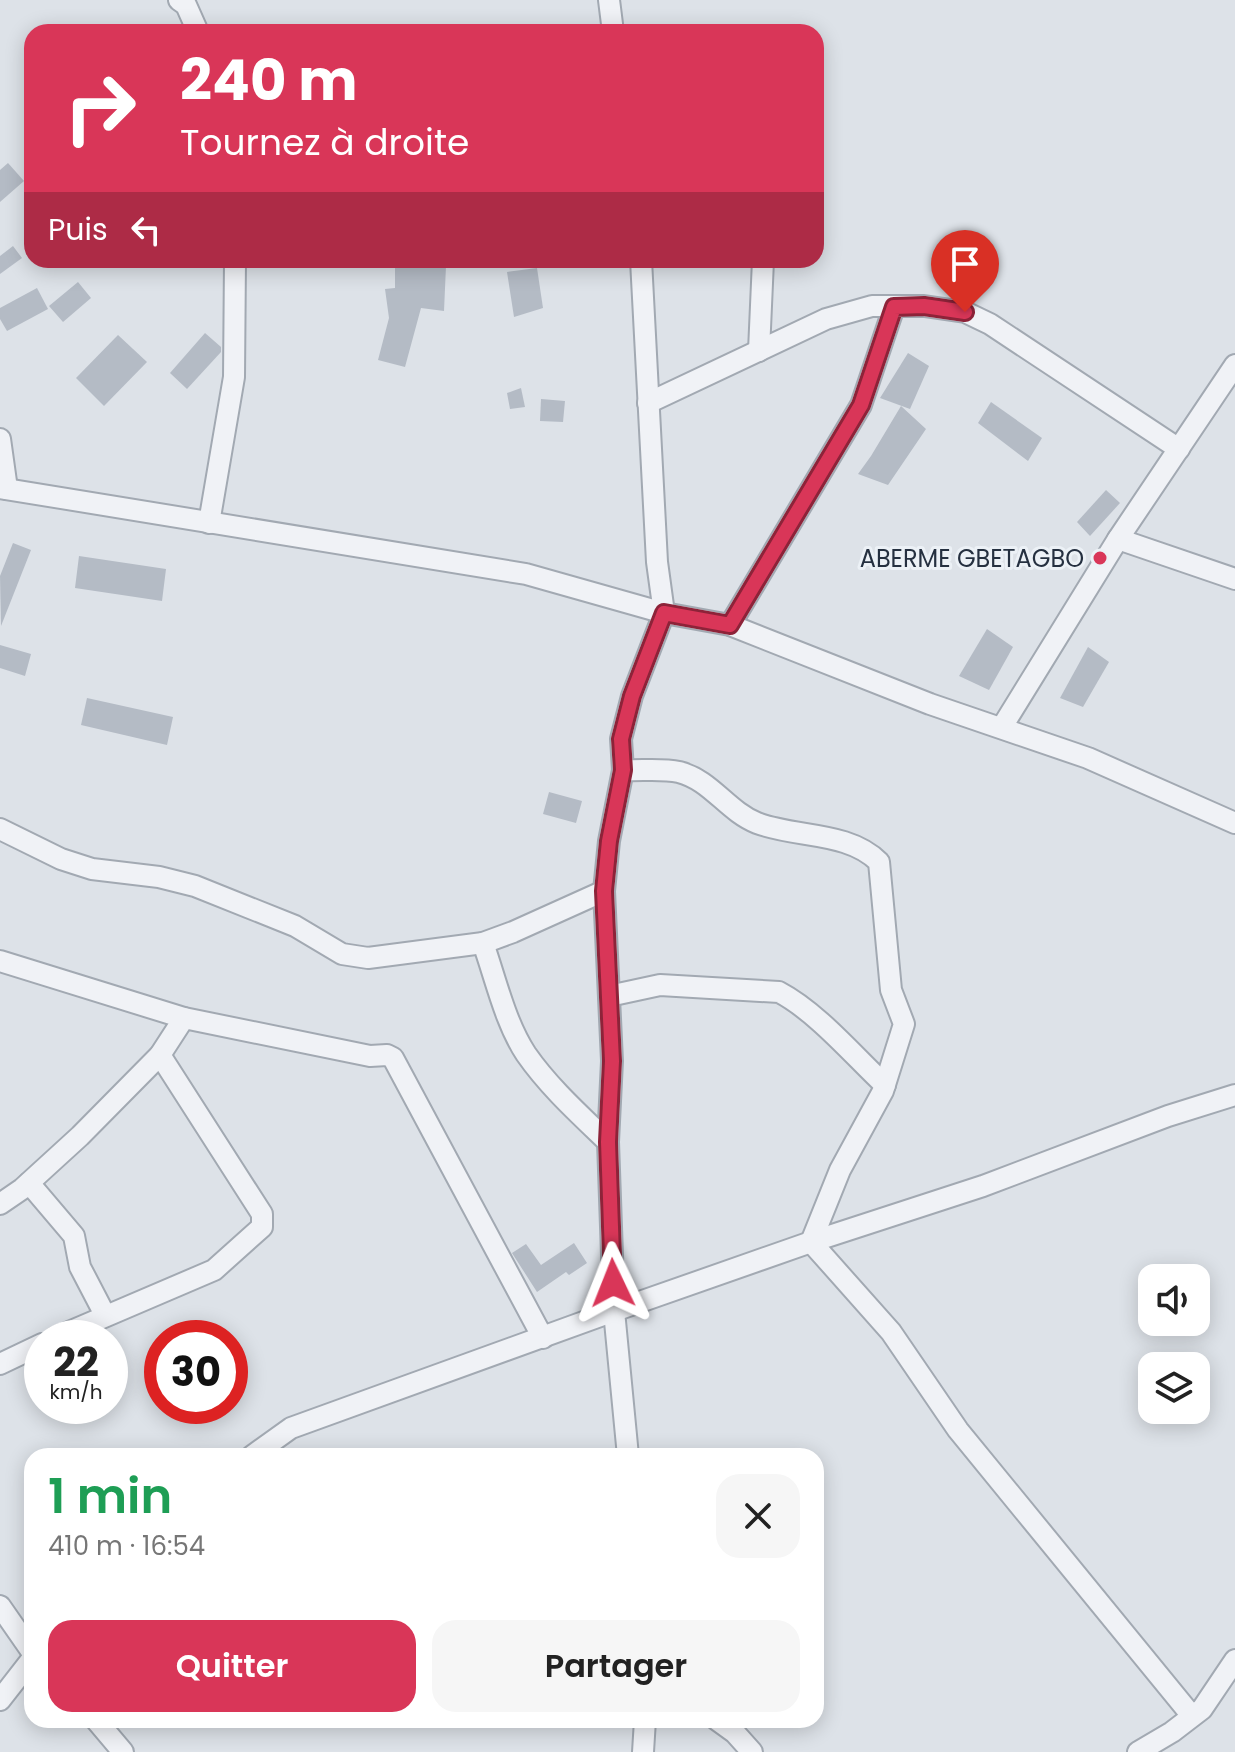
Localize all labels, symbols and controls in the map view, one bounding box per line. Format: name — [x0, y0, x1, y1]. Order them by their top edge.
text: 240 m — [180, 41, 358, 120]
icon: right — [48, 56, 152, 160]
text: Tournez à droite — [180, 117, 469, 168]
text: Puis — [48, 208, 108, 251]
icon: left — [124, 208, 168, 252]
pin — [931, 230, 999, 312]
icon: arrive — [943, 242, 987, 286]
place label: ABERME GBETAGBO — [860, 542, 1084, 575]
marker: ABERME GBETAGBO — [1091, 549, 1109, 567]
position arrow — [571, 1241, 655, 1325]
map controls — [1138, 1264, 1210, 1424]
button: sound — [1138, 1264, 1210, 1336]
speed limit sign: 30 — [144, 1320, 248, 1424]
text: 22 — [53, 1334, 99, 1390]
button: layers — [1138, 1352, 1210, 1424]
text: km/h — [49, 1378, 103, 1406]
text: 1 min — [48, 1463, 172, 1530]
button: close — [716, 1474, 800, 1558]
text: 410 m · 16:54 — [48, 1528, 205, 1564]
button: Quitter — [48, 1620, 416, 1712]
button: Partager — [432, 1620, 800, 1712]

